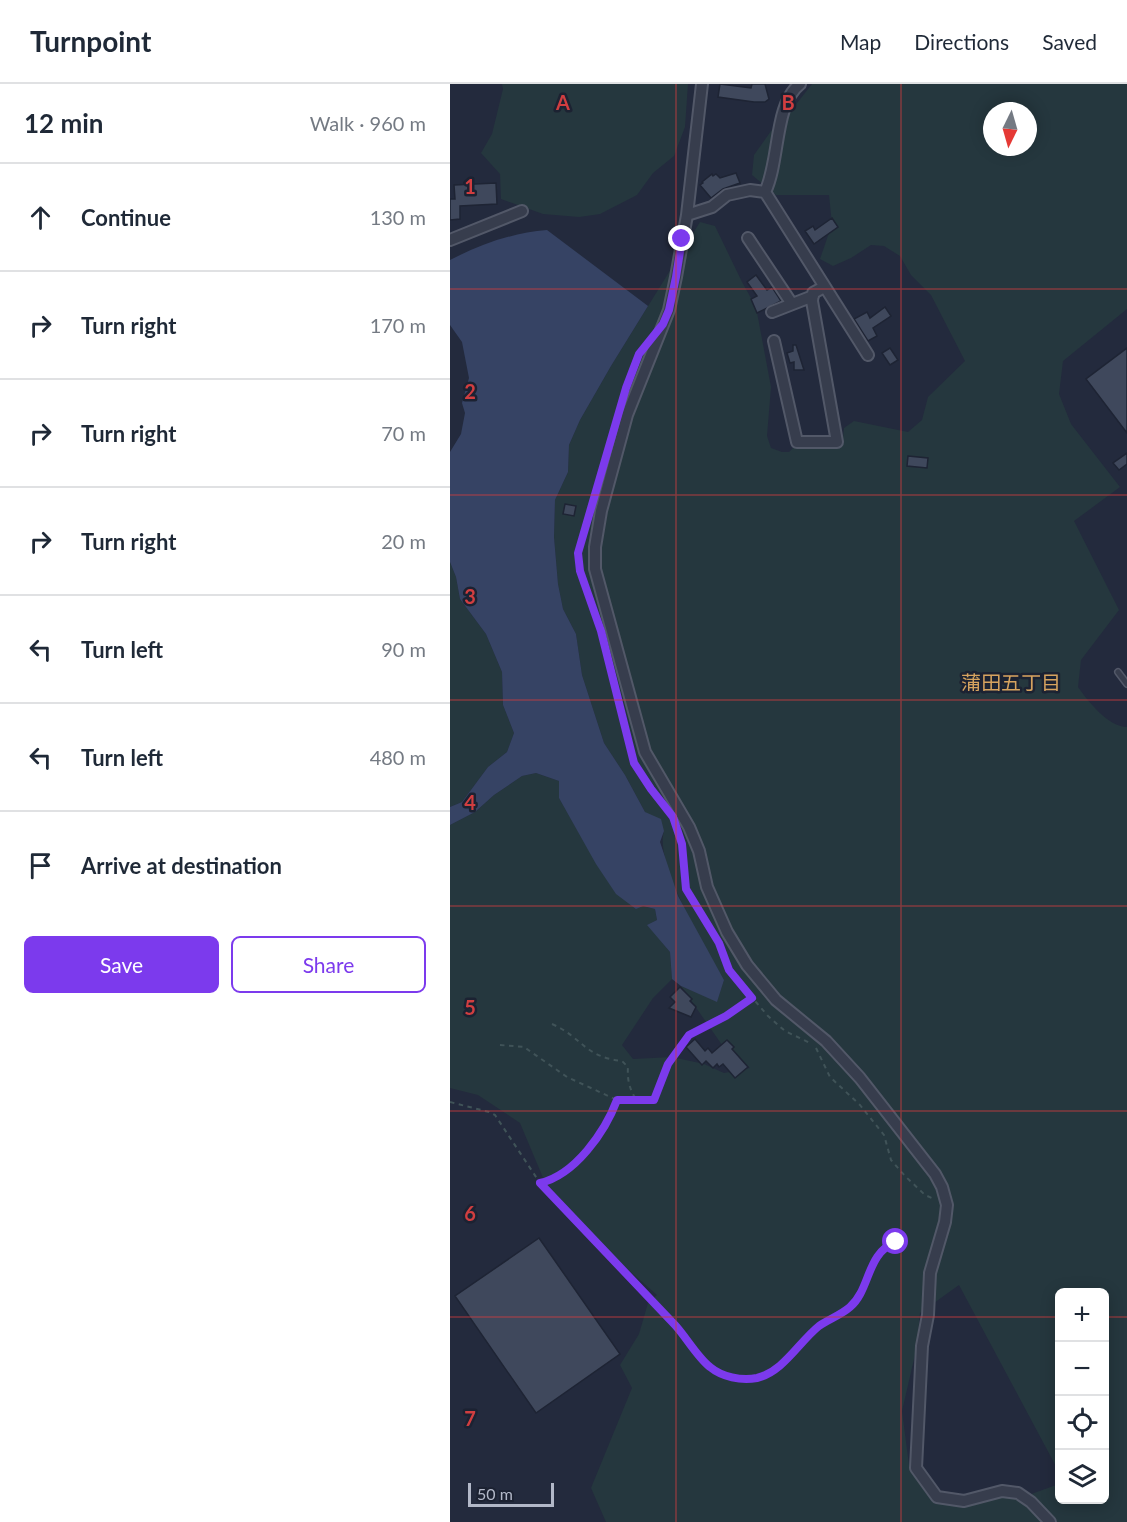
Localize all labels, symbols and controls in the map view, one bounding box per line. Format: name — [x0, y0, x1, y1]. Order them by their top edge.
text: Turnpoint — [30, 24, 151, 58]
text: Map — [840, 29, 881, 54]
text: Directions — [914, 29, 1009, 54]
text: Saved — [1042, 29, 1097, 54]
text: A — [555, 90, 570, 114]
text: B — [781, 90, 795, 114]
north arrow — [983, 102, 1037, 156]
text: 12 min — [24, 107, 104, 139]
text: Walk · 960 m — [310, 111, 426, 135]
text: 1 — [464, 174, 476, 198]
icon: ahead — [24, 201, 57, 234]
text: Continue — [81, 204, 171, 231]
text: 130 m — [370, 205, 426, 229]
route end — [668, 225, 694, 251]
icon: right — [24, 309, 57, 342]
text: Turn right — [81, 312, 176, 339]
text: 170 m — [370, 313, 426, 337]
text: 2 — [464, 379, 476, 403]
icon: right — [24, 417, 57, 450]
text: Turn right — [81, 420, 176, 447]
text: 70 m — [381, 421, 426, 445]
icon: right — [24, 525, 57, 558]
text: Turn right — [81, 528, 176, 555]
text: 20 m — [381, 529, 426, 553]
text: 3 — [464, 584, 476, 608]
icon: left — [24, 633, 57, 666]
text: Turn left — [81, 636, 163, 663]
text: 90 m — [381, 637, 426, 661]
district label: 蒲田五丁目 — [961, 670, 1061, 694]
icon: left — [24, 741, 57, 774]
text: Turn left — [81, 744, 163, 771]
text: 480 m — [370, 745, 426, 769]
text: 4 — [464, 790, 476, 814]
icon: arrive — [24, 849, 57, 882]
text: Arrive at destination — [81, 852, 282, 879]
button: Save — [24, 936, 219, 993]
button: Share — [231, 936, 426, 993]
text: 5 — [464, 995, 476, 1019]
text: 6 — [464, 1201, 476, 1225]
route start — [882, 1228, 908, 1254]
map controls — [1055, 1288, 1109, 1504]
button: + — [1055, 1288, 1109, 1342]
button: − — [1055, 1342, 1109, 1396]
button: locate — [1055, 1396, 1109, 1450]
text: 7 — [464, 1406, 476, 1430]
button: layers — [1055, 1450, 1109, 1504]
scale bar — [468, 1480, 554, 1508]
text: 50 m — [477, 1484, 513, 1503]

